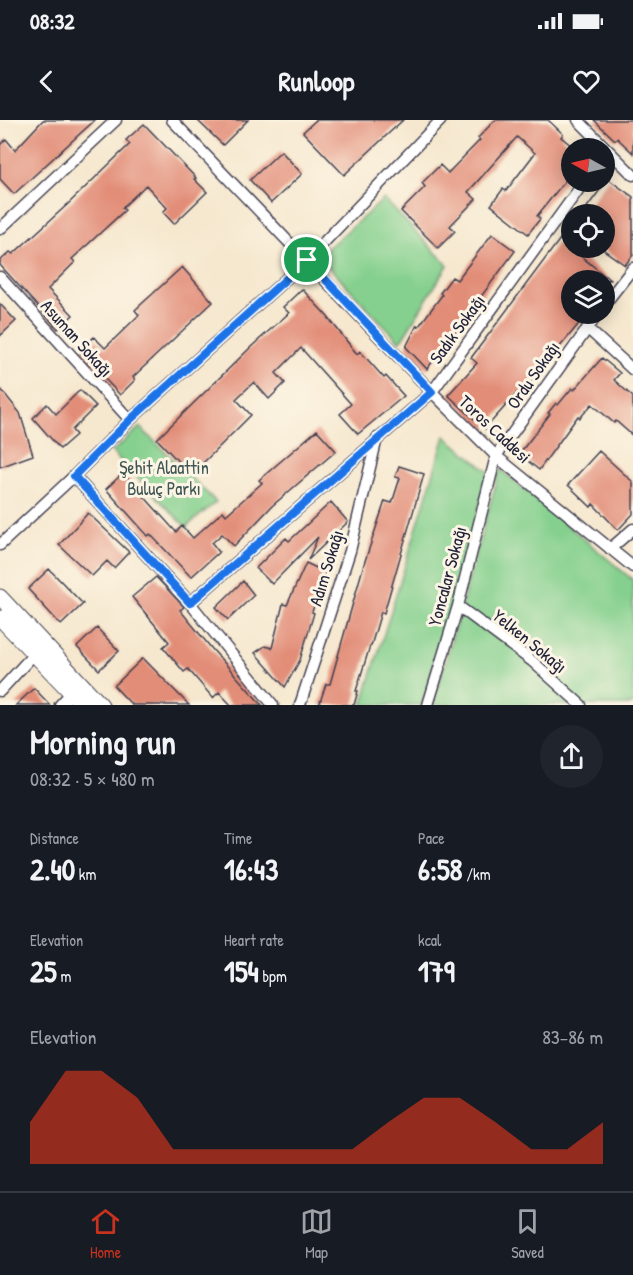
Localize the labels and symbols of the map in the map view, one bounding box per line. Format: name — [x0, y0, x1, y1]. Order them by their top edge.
north arrow — [561, 138, 615, 192]
pin — [281, 234, 332, 285]
street label: Sadık Sokağı — [423, 289, 491, 369]
street label: Asuman Sokağı — [35, 294, 119, 382]
street label: Ordu Sokağı — [501, 336, 565, 414]
street label: Toros Caddesi — [454, 389, 536, 469]
park label: Şehit Alaattin Buluç Parkı — [119, 455, 209, 501]
street label: Yoncalar Sokağı — [422, 523, 472, 629]
street label: Adım Sokağı — [303, 527, 349, 609]
street label: Yelken Sokağı — [488, 603, 572, 679]

